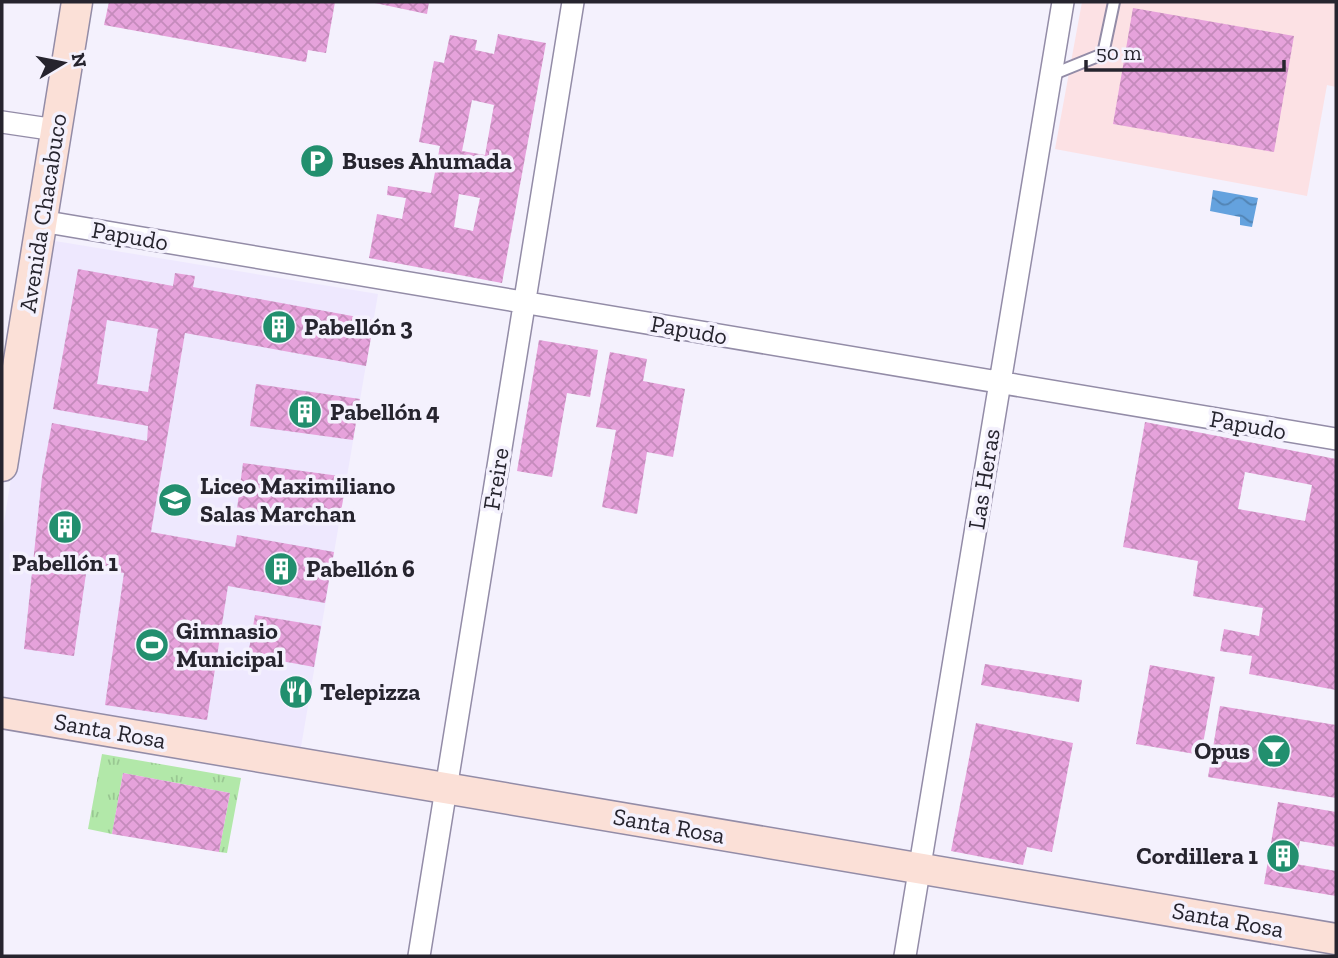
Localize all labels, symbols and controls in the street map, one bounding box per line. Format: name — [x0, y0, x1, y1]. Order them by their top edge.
north arrow — [28, 28, 98, 98]
scale bar — [1086, 28, 1284, 72]
text: 50 m — [1096, 40, 1142, 65]
text: N — [67, 51, 92, 69]
street label: Avenida Chacabuco — [12, 111, 73, 315]
parking icon: Buses Ahumada — [298, 142, 336, 180]
place label: Buses Ahumada — [342, 146, 512, 175]
street label: Papudo — [89, 215, 171, 257]
building icon: Pabellón 3 — [260, 308, 298, 346]
street label: Papudo — [648, 309, 730, 351]
place label: Pabellón 3 — [304, 312, 413, 341]
building icon: Pabellón 4 — [286, 393, 324, 431]
place label: Pabellón 4 — [330, 397, 440, 426]
street label: Papudo — [1207, 404, 1289, 446]
street label: Las Heras — [961, 426, 1006, 531]
street label: Freire — [476, 446, 515, 512]
place label: Liceo Maximiliano Salas Marchan — [200, 471, 396, 528]
school or university icon: Liceo Maximiliano Salas Marchan — [156, 481, 194, 519]
building icon: Pabellón 1 — [46, 508, 84, 546]
place label: Pabellón 1 — [12, 548, 118, 577]
building icon: Pabellón 6 — [262, 550, 300, 588]
place label: Pabellón 6 — [306, 554, 415, 583]
place label: Gimnasio Municipal — [176, 616, 284, 673]
sports icon: Gimnasio Municipal — [133, 626, 171, 664]
restaurant icon: Telepizza — [277, 673, 315, 711]
place label: Telepizza — [320, 677, 421, 706]
street label: Santa Rosa — [52, 706, 169, 755]
bar icon: Opus — [1255, 732, 1293, 770]
place label: Opus — [1194, 736, 1250, 765]
street label: Santa Rosa — [611, 801, 728, 850]
building icon: Cordillera 1 — [1264, 837, 1302, 875]
place label: Cordillera 1 — [1136, 841, 1258, 870]
street label: Santa Rosa — [1170, 895, 1287, 944]

